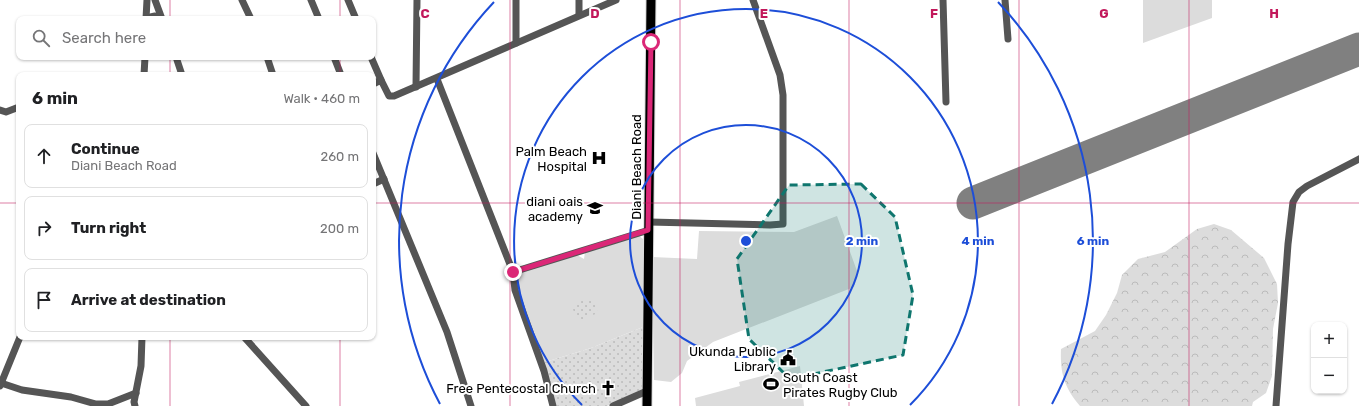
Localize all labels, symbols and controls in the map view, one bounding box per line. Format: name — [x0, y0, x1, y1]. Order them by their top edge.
text: C — [420, 6, 430, 21]
text: D — [590, 6, 600, 21]
text: E — [760, 6, 768, 21]
text: F — [930, 6, 938, 21]
text: G — [1099, 6, 1109, 21]
text: H — [1269, 6, 1279, 21]
search box — [16, 16, 376, 60]
icon: search — [30, 27, 52, 49]
text: Search here — [62, 29, 146, 47]
route start — [642, 33, 660, 51]
text: 6 min — [32, 88, 78, 108]
text: Walk · 460 m — [283, 91, 360, 106]
street label: Diani Beach Road — [629, 114, 644, 220]
text: Continue — [71, 140, 140, 158]
place label: Palm Beach Hospital — [515, 144, 587, 174]
icon: ahead — [33, 145, 55, 167]
text: 260 m — [321, 149, 359, 164]
hospital icon: Palm Beach Hospital — [590, 149, 608, 167]
text: Diani Beach Road — [71, 158, 177, 173]
place label: diani oais academy — [526, 194, 583, 224]
school or university icon: diani oais academy — [586, 199, 604, 217]
icon: right — [33, 217, 55, 239]
text: Turn right — [71, 219, 146, 237]
text: 200 m — [320, 221, 359, 236]
centre of rings — [739, 234, 753, 248]
text: 2 min — [846, 234, 879, 248]
text: 4 min — [962, 234, 995, 248]
text: 6 min — [1077, 234, 1110, 248]
route end — [504, 263, 522, 281]
icon: arrive — [33, 289, 55, 311]
text: Arrive at destination — [71, 291, 226, 309]
map controls — [1311, 322, 1347, 394]
button: + — [1311, 322, 1347, 358]
place label: Ukunda Public Library — [689, 344, 776, 374]
public building icon: Ukunda Public Library — [779, 349, 797, 367]
button: − — [1311, 358, 1347, 394]
place label: South Coast Pirates Rugby Club — [783, 370, 898, 401]
sports icon: South Coast Pirates Rugby Club — [762, 375, 780, 393]
church icon: Free Pentecostal Church — [599, 379, 617, 397]
place label: Free Pentecostal Church — [446, 381, 596, 396]

